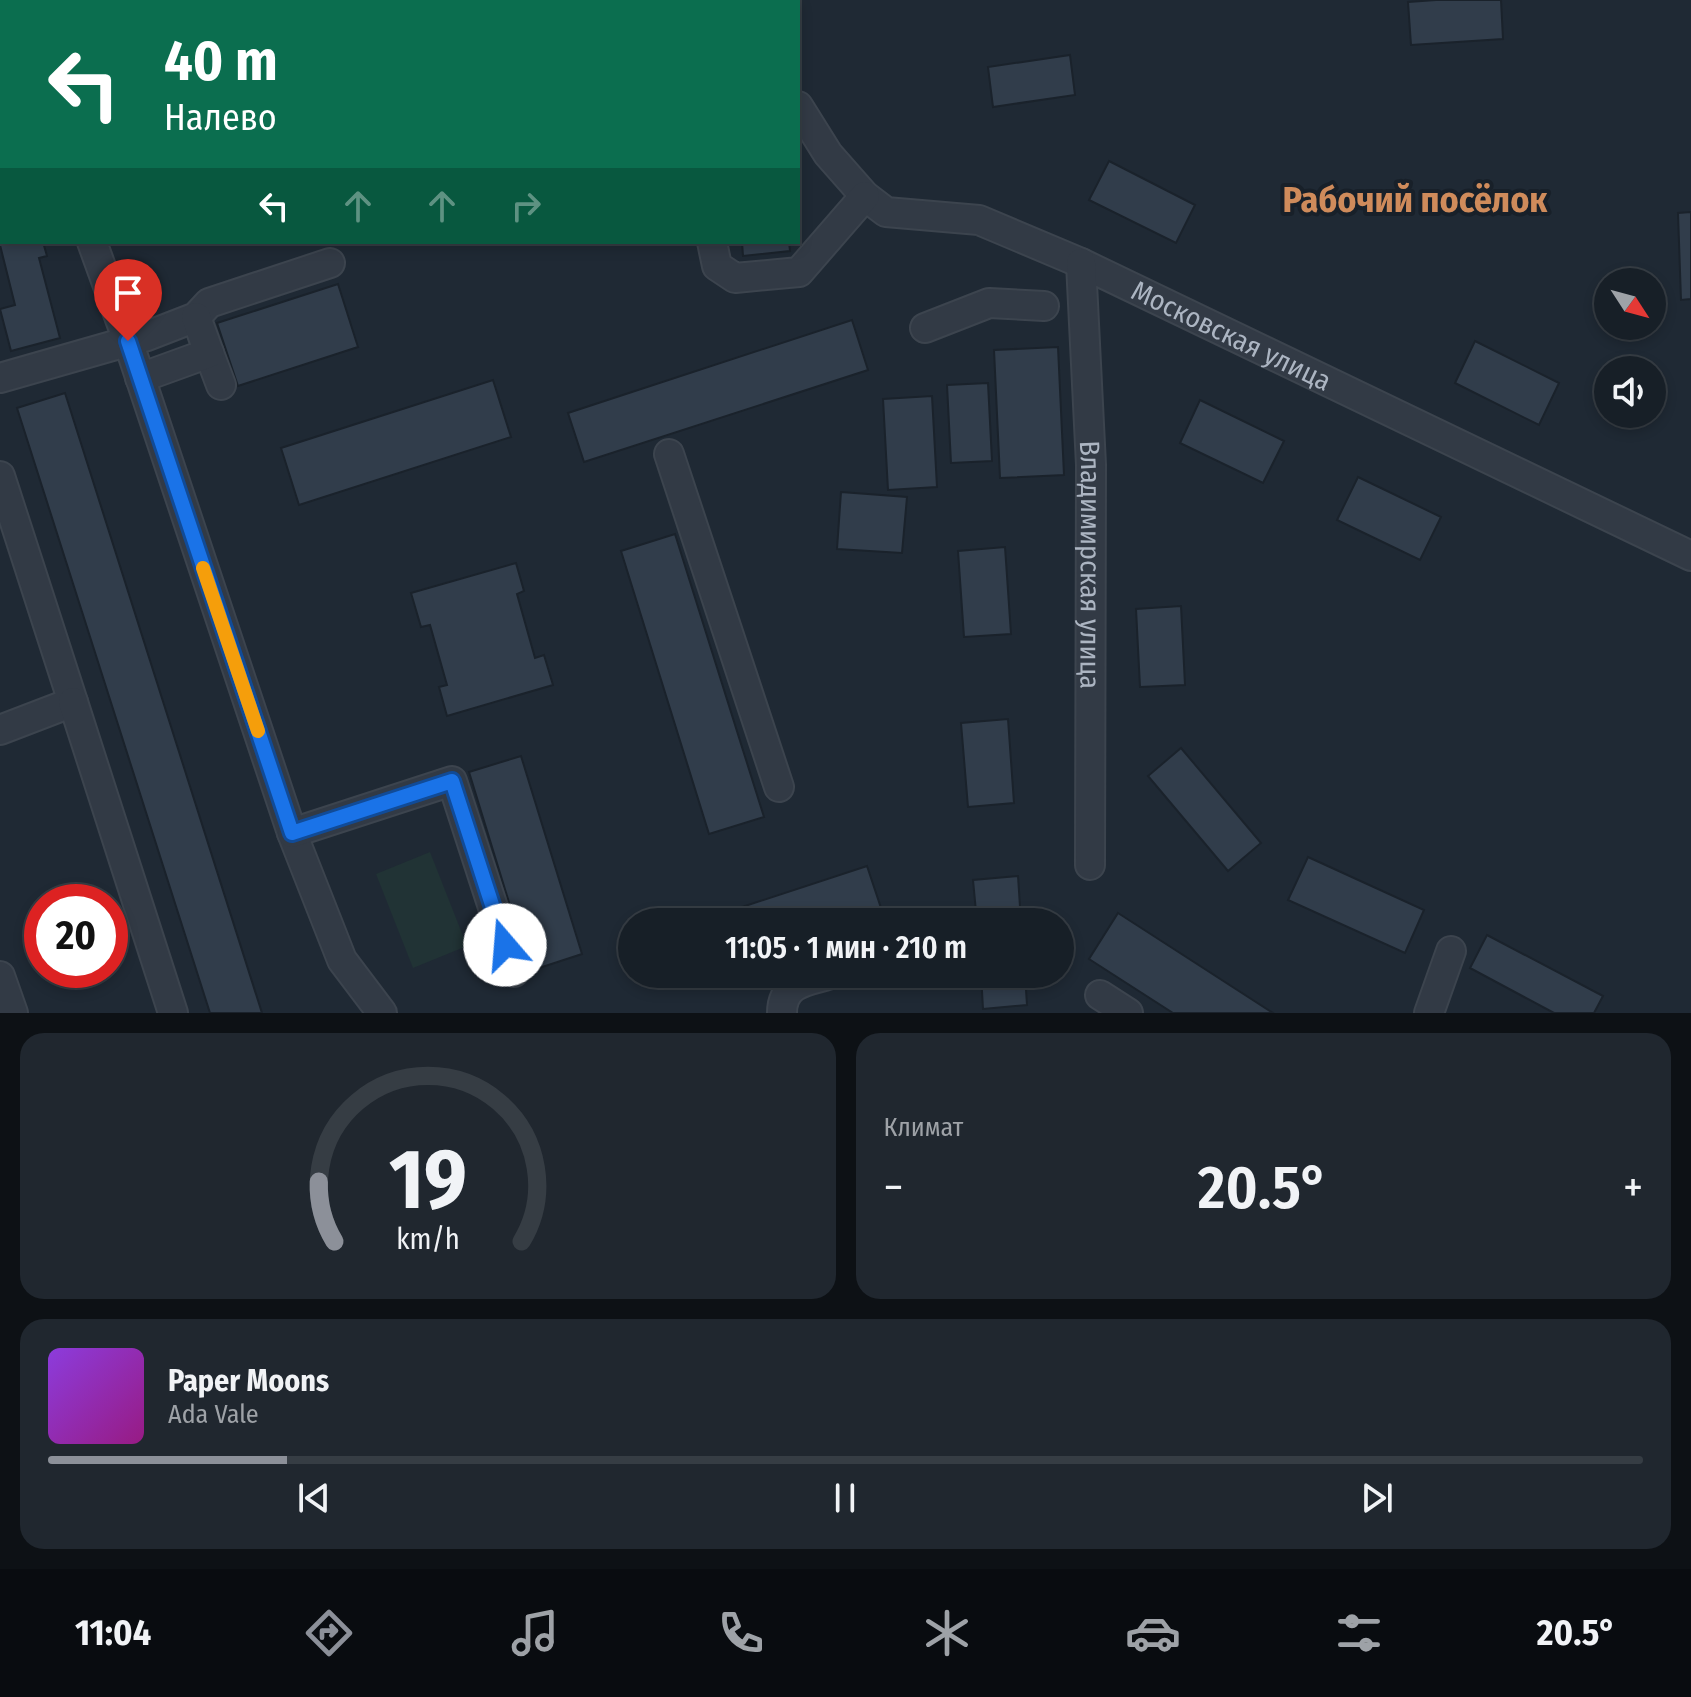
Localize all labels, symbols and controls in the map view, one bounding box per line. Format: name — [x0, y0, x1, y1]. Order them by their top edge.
text: 40 m — [164, 28, 278, 95]
icon: left — [32, 32, 136, 136]
text: Налево — [164, 96, 277, 140]
district label: Рабочий посёлок — [1283, 178, 1548, 222]
icon: left — [252, 184, 296, 228]
icon: ahead — [336, 184, 380, 228]
icon: ahead — [420, 184, 464, 228]
icon: right — [504, 184, 548, 228]
pin — [94, 259, 162, 341]
north arrow — [1594, 268, 1666, 340]
map controls — [1594, 268, 1666, 428]
icon: arrive — [106, 271, 150, 315]
street label: Московская улица — [1126, 274, 1336, 398]
button: sound — [1594, 356, 1666, 428]
street label: Владимирская улица — [1073, 440, 1107, 689]
speed limit sign: 20 — [24, 884, 128, 988]
position arrow — [463, 903, 547, 987]
text: 11:05 · 1 мин · 210 m — [725, 930, 967, 966]
text: Климат — [884, 1112, 963, 1143]
text: 19 — [389, 1130, 467, 1230]
text: 20.5° — [1198, 1152, 1328, 1224]
text: − — [884, 1161, 903, 1214]
text: + — [1623, 1161, 1643, 1214]
text: km/h — [396, 1222, 460, 1257]
text: Paper Moons — [168, 1363, 329, 1399]
text: Ada Vale — [168, 1399, 259, 1430]
icon: previous — [292, 1476, 336, 1520]
icon: pause — [823, 1476, 867, 1520]
icon: next — [1355, 1476, 1399, 1520]
icon: directions — [301, 1605, 357, 1661]
icon: music — [507, 1605, 563, 1661]
icon: phone — [713, 1605, 769, 1661]
icon: climate — [919, 1605, 975, 1661]
icon: car — [1125, 1605, 1181, 1661]
icon: filters — [1331, 1605, 1387, 1661]
text: 11:04 — [75, 1611, 151, 1655]
text: 20.5° — [1537, 1611, 1616, 1655]

